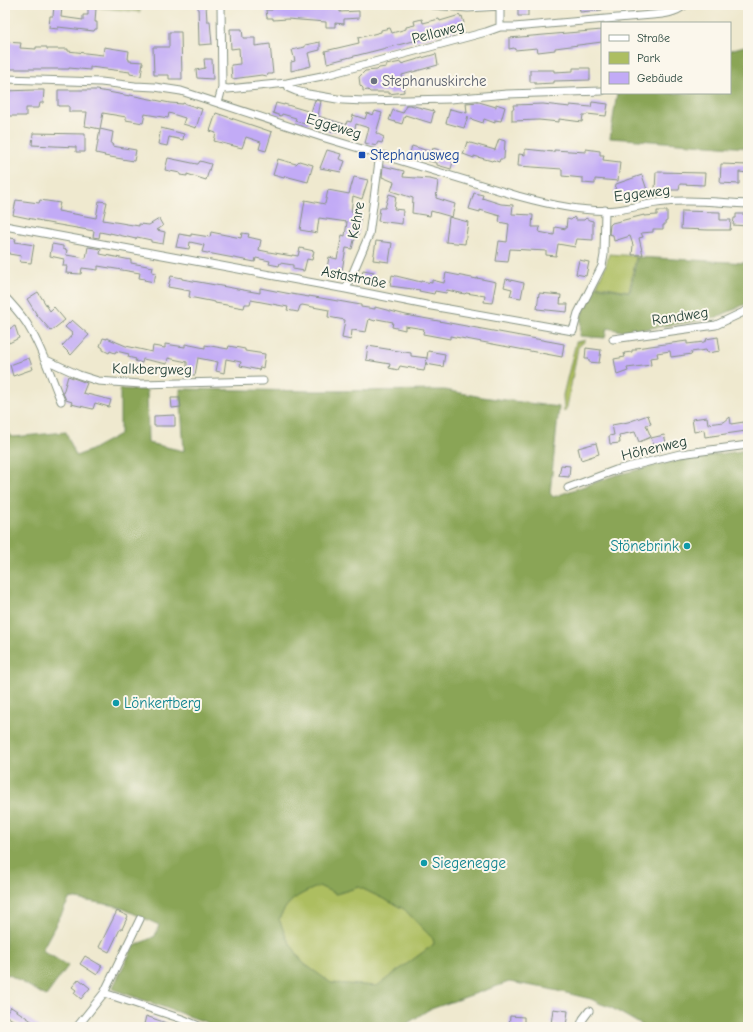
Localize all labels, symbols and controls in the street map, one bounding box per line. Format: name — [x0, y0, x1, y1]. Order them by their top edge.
street label: Pellaweg — [410, 16, 466, 48]
legend — [601, 22, 731, 94]
text: Straße — [637, 31, 670, 45]
text: Park — [637, 51, 660, 65]
text: Gebäude — [637, 71, 683, 85]
place label: Stephanuskirche — [382, 72, 487, 90]
marker: Stephanuskirche — [369, 76, 379, 86]
street label: Eggeweg — [304, 109, 364, 143]
place label: Stephanusweg — [370, 146, 460, 164]
marker: Stephanusweg — [357, 150, 367, 160]
street label: Eggeweg — [613, 181, 671, 205]
street label: Kehre — [344, 200, 368, 240]
street label: Astastraße — [320, 262, 389, 292]
street label: Randweg — [651, 303, 709, 329]
street label: Kalkbergweg — [112, 359, 192, 379]
street label: Höhenweg — [619, 432, 689, 464]
place label: Stönebrink — [610, 537, 680, 555]
marker: Stönebrink — [682, 541, 692, 551]
place label: Lönkertberg — [124, 694, 201, 712]
marker: Lönkertberg — [111, 698, 121, 708]
place label: Siegenegge — [432, 854, 506, 872]
marker: Siegenegge — [419, 858, 429, 868]

